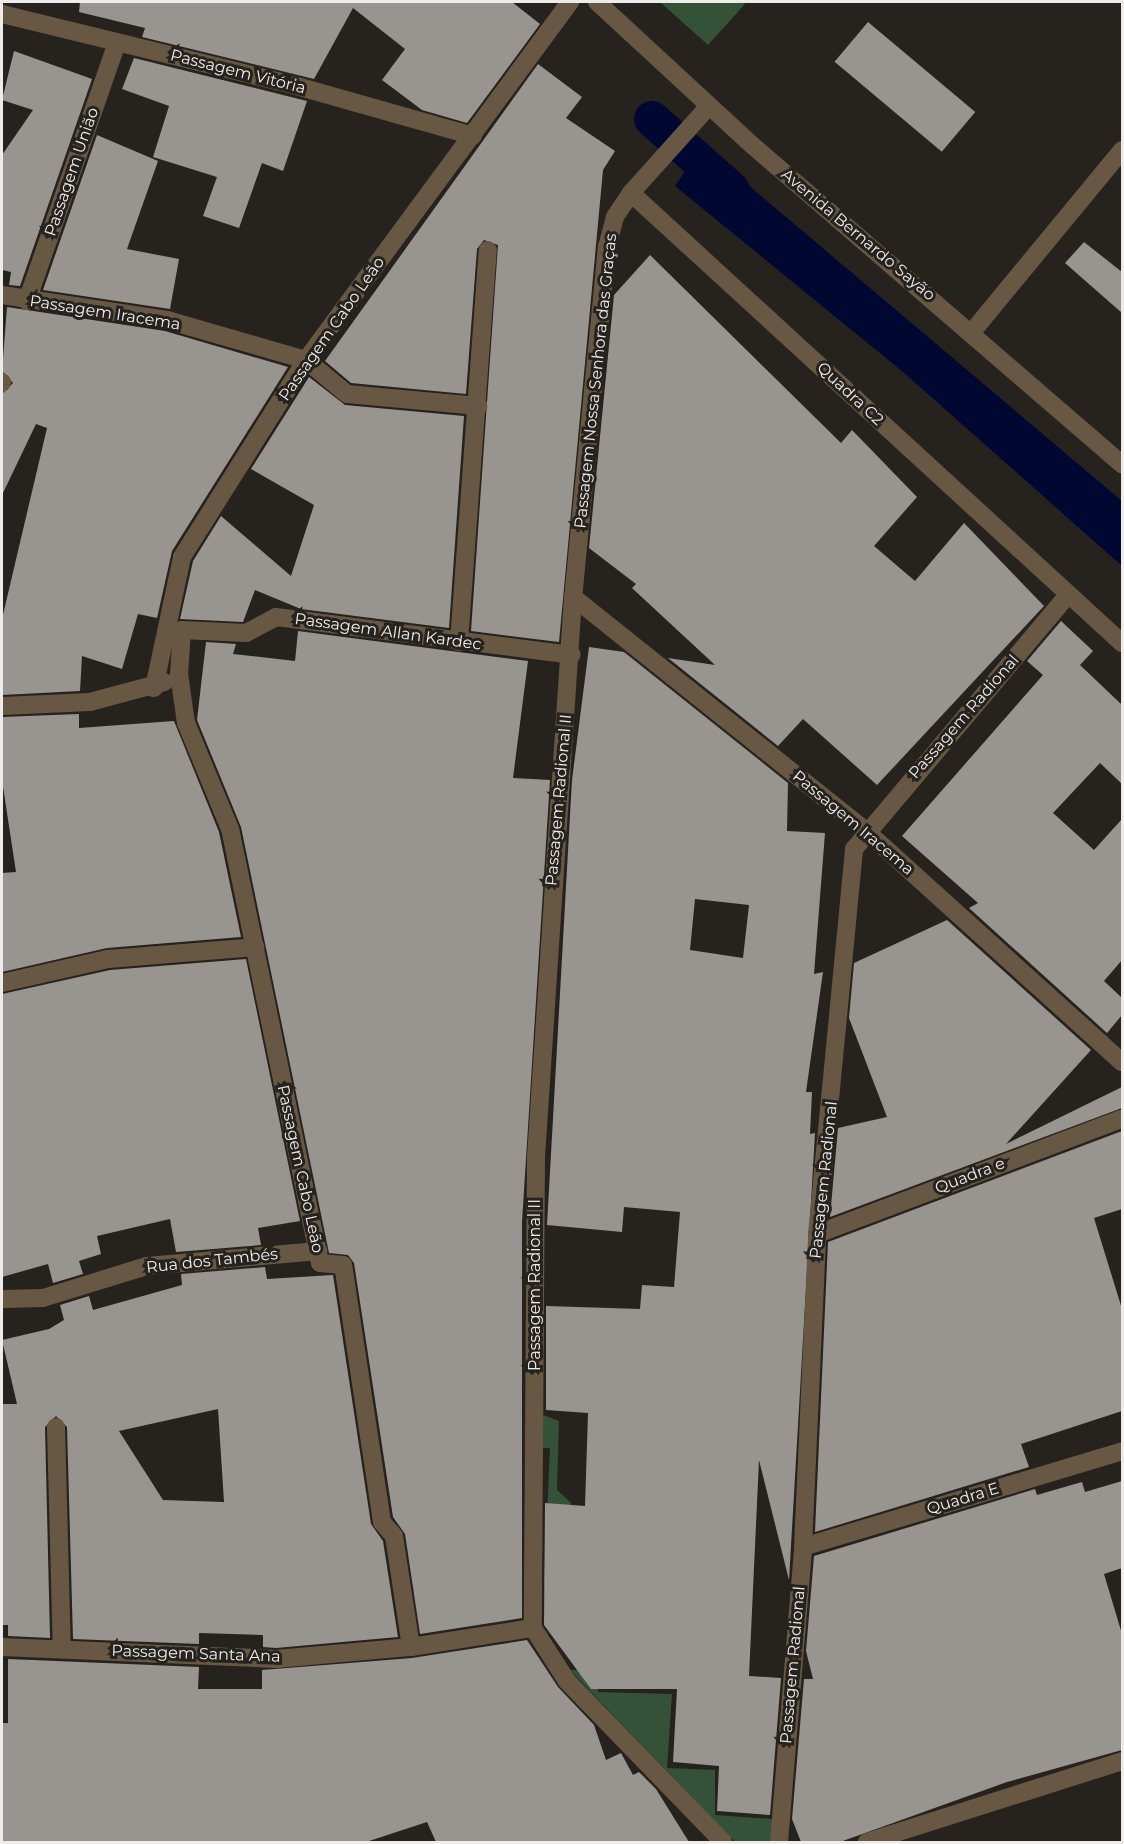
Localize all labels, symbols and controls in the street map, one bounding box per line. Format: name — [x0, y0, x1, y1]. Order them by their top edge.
street label: Passagem Vitória — [168, 46, 308, 98]
street label: Passagem União — [41, 105, 103, 239]
street label: Avenida Bernardo Sayão — [777, 165, 939, 305]
street label: Passagem Nossa Senhora das Graças — [571, 233, 621, 529]
street label: Passagem Cabo Leão — [275, 253, 389, 405]
street label: Passagem Iracema — [28, 292, 182, 334]
street label: Quadra C2 — [813, 358, 887, 430]
street label: Passagem Allan Kardec — [293, 609, 483, 655]
street label: Passagem Radional — [905, 651, 1023, 783]
street label: Passagem Radional II — [542, 713, 576, 887]
street label: Passagem Iracema — [788, 767, 918, 879]
street label: Passagem Cabo Leão — [273, 1083, 327, 1255]
street label: Passagem Radional — [806, 1100, 842, 1260]
street label: Quadra e — [932, 1154, 1008, 1198]
street label: Passagem Radional II — [525, 1199, 545, 1371]
street label: Rua dos Tambés — [145, 1245, 279, 1277]
street label: Quadra E — [925, 1479, 1001, 1519]
street label: Passagem Radional — [777, 1585, 809, 1745]
street label: Passagem Santa Ana — [111, 1641, 281, 1667]

